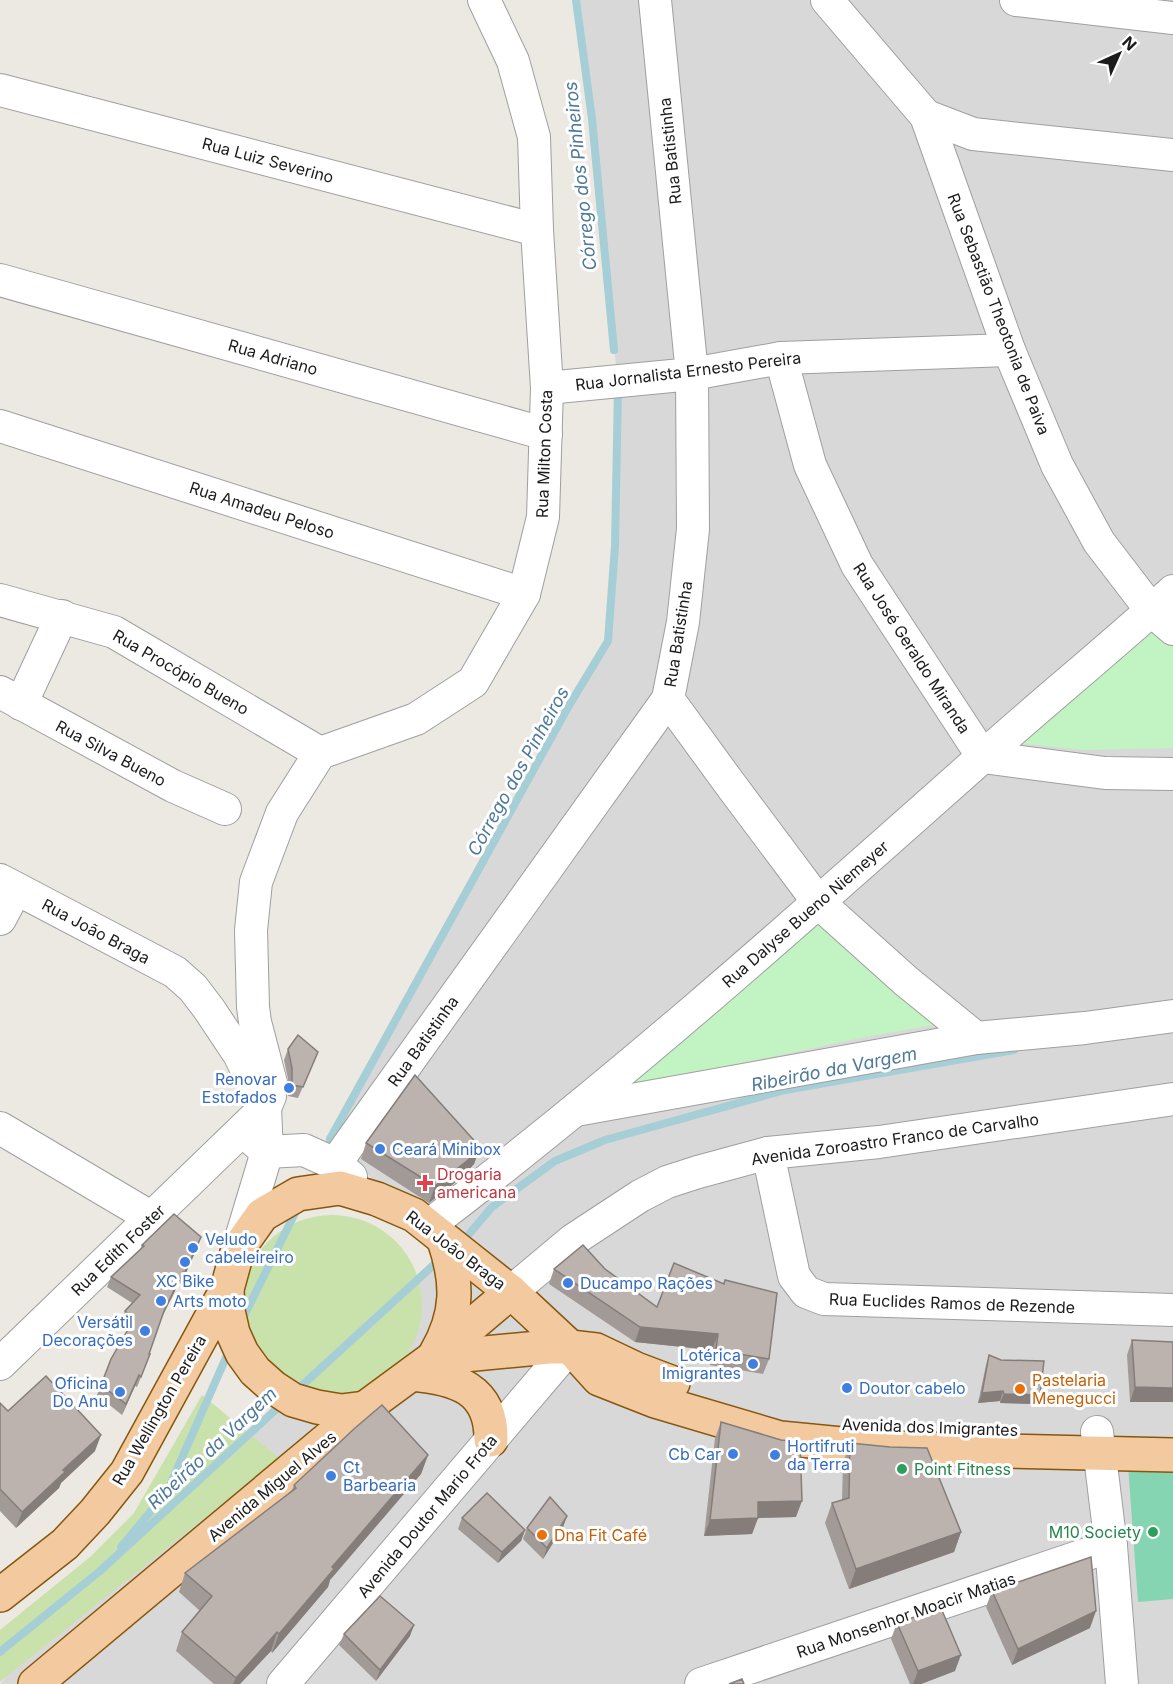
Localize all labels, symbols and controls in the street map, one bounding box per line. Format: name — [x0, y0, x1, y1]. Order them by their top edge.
north arrow — [1089, 24, 1149, 84]
text: N — [1118, 32, 1141, 55]
water label: Córrego dos Pinheiros — [560, 81, 600, 271]
street label: Rua Batistinha — [654, 97, 686, 205]
street label: Rua Luiz Severino — [200, 133, 336, 187]
street label: Rua Sebastião Theotonia de Paiva — [944, 190, 1054, 438]
street label: Rua Adriano — [226, 335, 320, 379]
street label: Rua Jornalista Ernesto Pereira — [574, 347, 802, 395]
street label: Rua Milton Costa — [532, 390, 556, 518]
street label: Rua Amadeu Peloso — [187, 477, 337, 543]
street label: Rua José Geraldo Miranda — [849, 559, 975, 737]
street label: Rua Batistinha — [660, 579, 696, 689]
street label: Rua Procópio Bueno — [109, 625, 253, 719]
water label: Córrego dos Pinheiros — [463, 683, 573, 859]
street label: Rua Silva Bueno — [52, 716, 170, 790]
street label: Rua Dalyse Bueno Niemeyer — [718, 836, 892, 992]
street label: Rua João Braga — [39, 894, 153, 968]
street label: Rua Batistinha — [383, 992, 463, 1090]
water label: Ribeirão da Vargem — [749, 1043, 919, 1095]
place label: Renovar Estofados — [202, 1069, 277, 1107]
marker: Renovar Estofados — [282, 1081, 296, 1095]
street label: Avenida Zoroastro Franco de Carvalho — [750, 1109, 1040, 1169]
place label: Ceará Minibox — [392, 1139, 501, 1159]
marker: Ceará Minibox — [373, 1142, 387, 1156]
place label: Drogaria americana — [437, 1164, 516, 1202]
marker: Drogaria americana — [418, 1176, 432, 1190]
street label: Rua Edith Foster — [67, 1200, 169, 1300]
street label: Rua João Braga — [402, 1206, 510, 1294]
place label: Veludo cabeleireiro — [205, 1229, 294, 1267]
marker: Veludo cabeleireiro — [186, 1241, 200, 1255]
marker: XC Bike — [178, 1255, 192, 1269]
place label: XC Bike — [156, 1271, 214, 1291]
place label: Ducampo Rações — [580, 1273, 713, 1293]
marker: Ducampo Rações — [561, 1276, 575, 1290]
street label: Rua Euclides Ramos de Rezende — [829, 1289, 1075, 1317]
place label: Arts moto — [173, 1291, 247, 1311]
marker: Arts moto — [154, 1294, 168, 1308]
place label: Versátil Decorações — [42, 1312, 133, 1350]
marker: Versátil Decorações — [138, 1324, 152, 1338]
street label: Rua Wellington Pereira — [108, 1331, 210, 1489]
place label: Lotérica Imigrantes — [662, 1345, 741, 1383]
marker: Lotérica Imigrantes — [746, 1357, 760, 1371]
place label: Pastelaria Menegucci — [1032, 1370, 1116, 1408]
place label: Oficina Do Anu — [52, 1373, 108, 1411]
place label: Doutor cabelo — [859, 1378, 966, 1398]
marker: Doutor cabelo — [840, 1381, 854, 1395]
marker: Pastelaria Menegucci — [1013, 1382, 1027, 1396]
water label: Ribeirão da Vargem — [143, 1383, 281, 1513]
marker: Oficina Do Anu — [113, 1385, 127, 1399]
street label: Avenida dos Imigrantes — [842, 1414, 1018, 1440]
street label: Avenida Miguel Alves — [204, 1426, 340, 1546]
street label: Avenida Doutor Mario Frota — [353, 1430, 501, 1602]
place label: Hortifruti da Terra — [787, 1436, 854, 1474]
place label: Cb Car — [668, 1444, 721, 1464]
marker: Cb Car — [726, 1447, 740, 1461]
marker: Hortifruti da Terra — [768, 1448, 782, 1462]
place label: Ct Barbearia — [343, 1457, 416, 1495]
place label: Point Fitness — [914, 1459, 1011, 1479]
marker: Point Fitness — [895, 1462, 909, 1476]
marker: Ct Barbearia — [324, 1469, 338, 1483]
place label: M10 Society — [1049, 1522, 1141, 1542]
place label: Dna Fit Café — [554, 1525, 647, 1545]
marker: M10 Society — [1146, 1525, 1160, 1539]
marker: Dna Fit Café — [535, 1528, 549, 1542]
street label: Rua Monsenhor Moacir Matias — [794, 1568, 1018, 1662]

